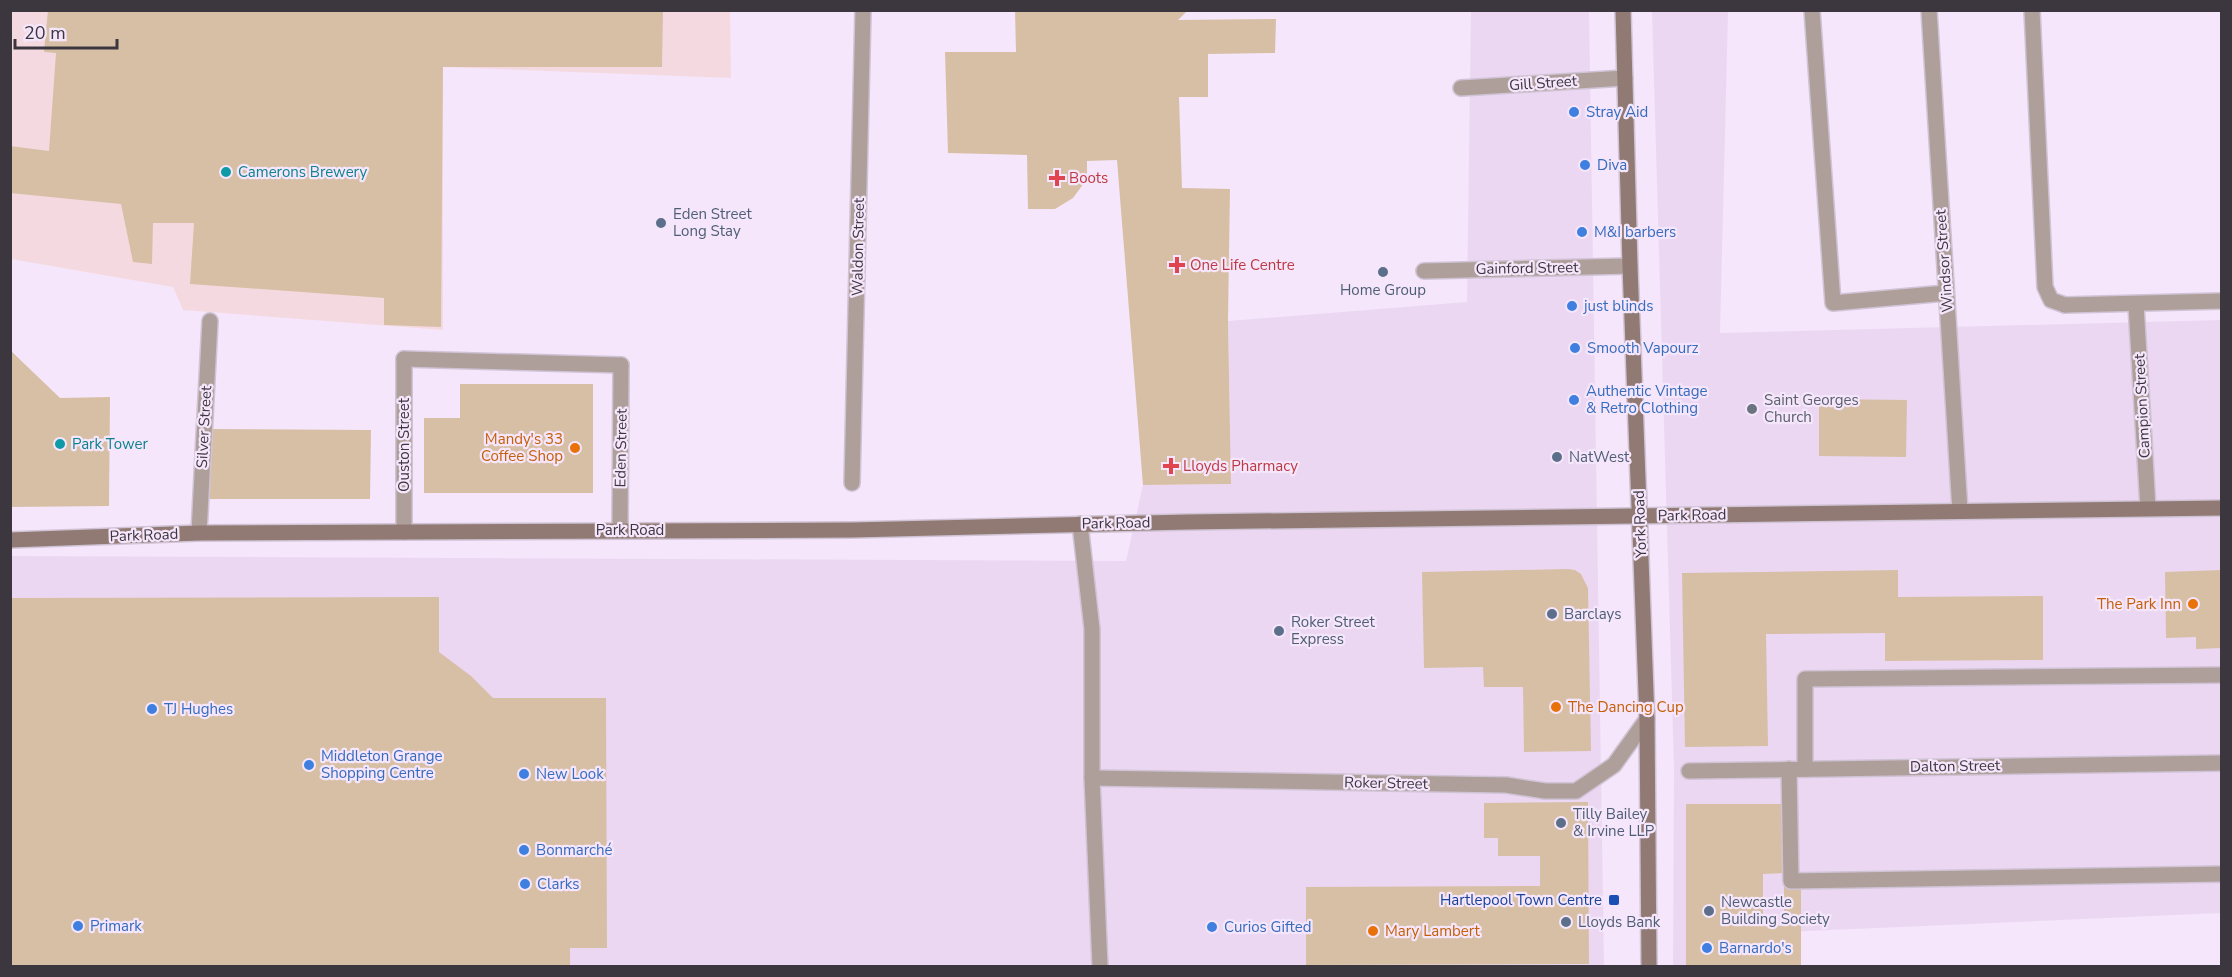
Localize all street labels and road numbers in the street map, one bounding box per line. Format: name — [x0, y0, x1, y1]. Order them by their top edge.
street label: Gill Street — [1508, 71, 1578, 95]
street label: Waldon Street — [847, 197, 869, 296]
street label: Windsor Street — [1930, 208, 1958, 313]
street label: Gainford Street — [1475, 257, 1579, 279]
street label: Campion Street — [2129, 353, 2155, 459]
street label: Silver Street — [192, 384, 216, 469]
street label: Ouston Street — [394, 397, 414, 492]
street label: Eden Street — [610, 408, 632, 488]
street label: York Road — [1629, 490, 1651, 559]
street label: Park Road — [1657, 504, 1727, 526]
street label: Park Road — [1081, 512, 1151, 534]
street label: Park Road — [596, 520, 664, 540]
street label: Park Road — [109, 524, 179, 546]
street label: Dalton Street — [1910, 755, 2001, 777]
street label: Roker Street — [1344, 772, 1429, 794]

